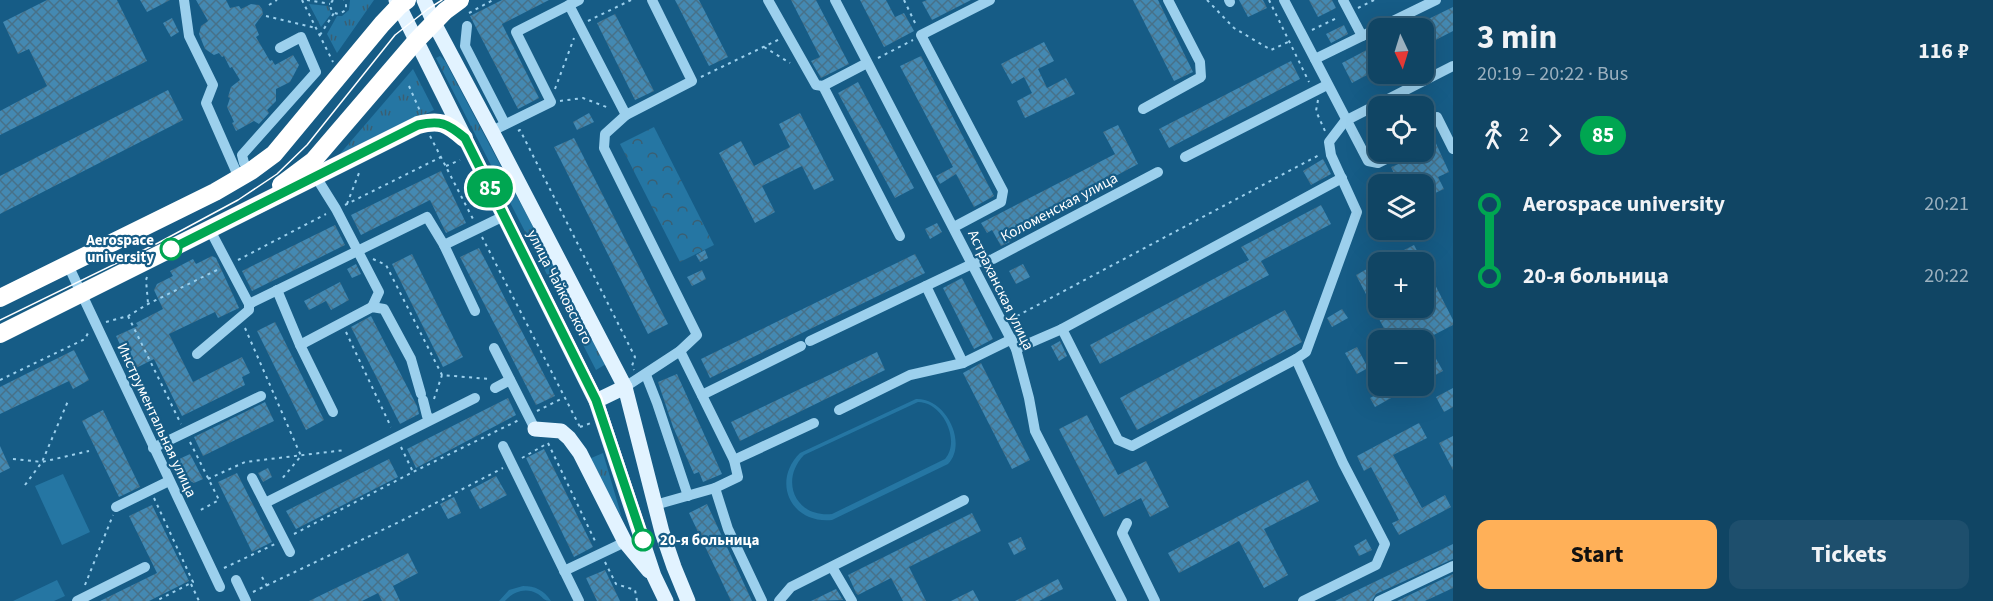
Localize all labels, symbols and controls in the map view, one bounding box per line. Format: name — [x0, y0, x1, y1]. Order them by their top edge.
text: 3 min — [1477, 14, 1557, 61]
north arrow — [1368, 18, 1434, 84]
map controls — [1368, 18, 1434, 396]
text: 116 ₽ — [1918, 35, 1969, 67]
text: 20:19 – 20:22 · Bus — [1477, 60, 1628, 88]
button: locate — [1368, 96, 1434, 162]
icon: walk — [1477, 119, 1510, 152]
icon: forward — [1538, 119, 1571, 152]
text: 85 — [1592, 120, 1614, 150]
text: 2 — [1519, 121, 1529, 149]
line badge: 85 — [463, 168, 517, 207]
street label: Коломенская улица — [997, 168, 1122, 247]
text: 85 — [479, 173, 501, 203]
button: layers — [1368, 174, 1434, 240]
text: Aerospace university — [1523, 188, 1725, 220]
text: 20:21 — [1924, 190, 1969, 218]
street label: улица Чайковского — [522, 226, 598, 348]
street label: Астраханская улица — [962, 226, 1039, 354]
place label: Aerospace university — [85, 230, 154, 268]
marker: Aerospace university — [160, 238, 182, 260]
button: + — [1368, 252, 1434, 318]
text: 20-я больница — [1523, 260, 1669, 292]
text: 20:22 — [1924, 262, 1969, 290]
button: − — [1368, 330, 1434, 396]
street label: Инструментальная улица — [112, 340, 202, 501]
button: Start — [1477, 520, 1717, 589]
button: Tickets — [1729, 520, 1969, 589]
marker: 20-я больница — [632, 529, 654, 551]
place label: 20-я больница — [660, 530, 759, 551]

